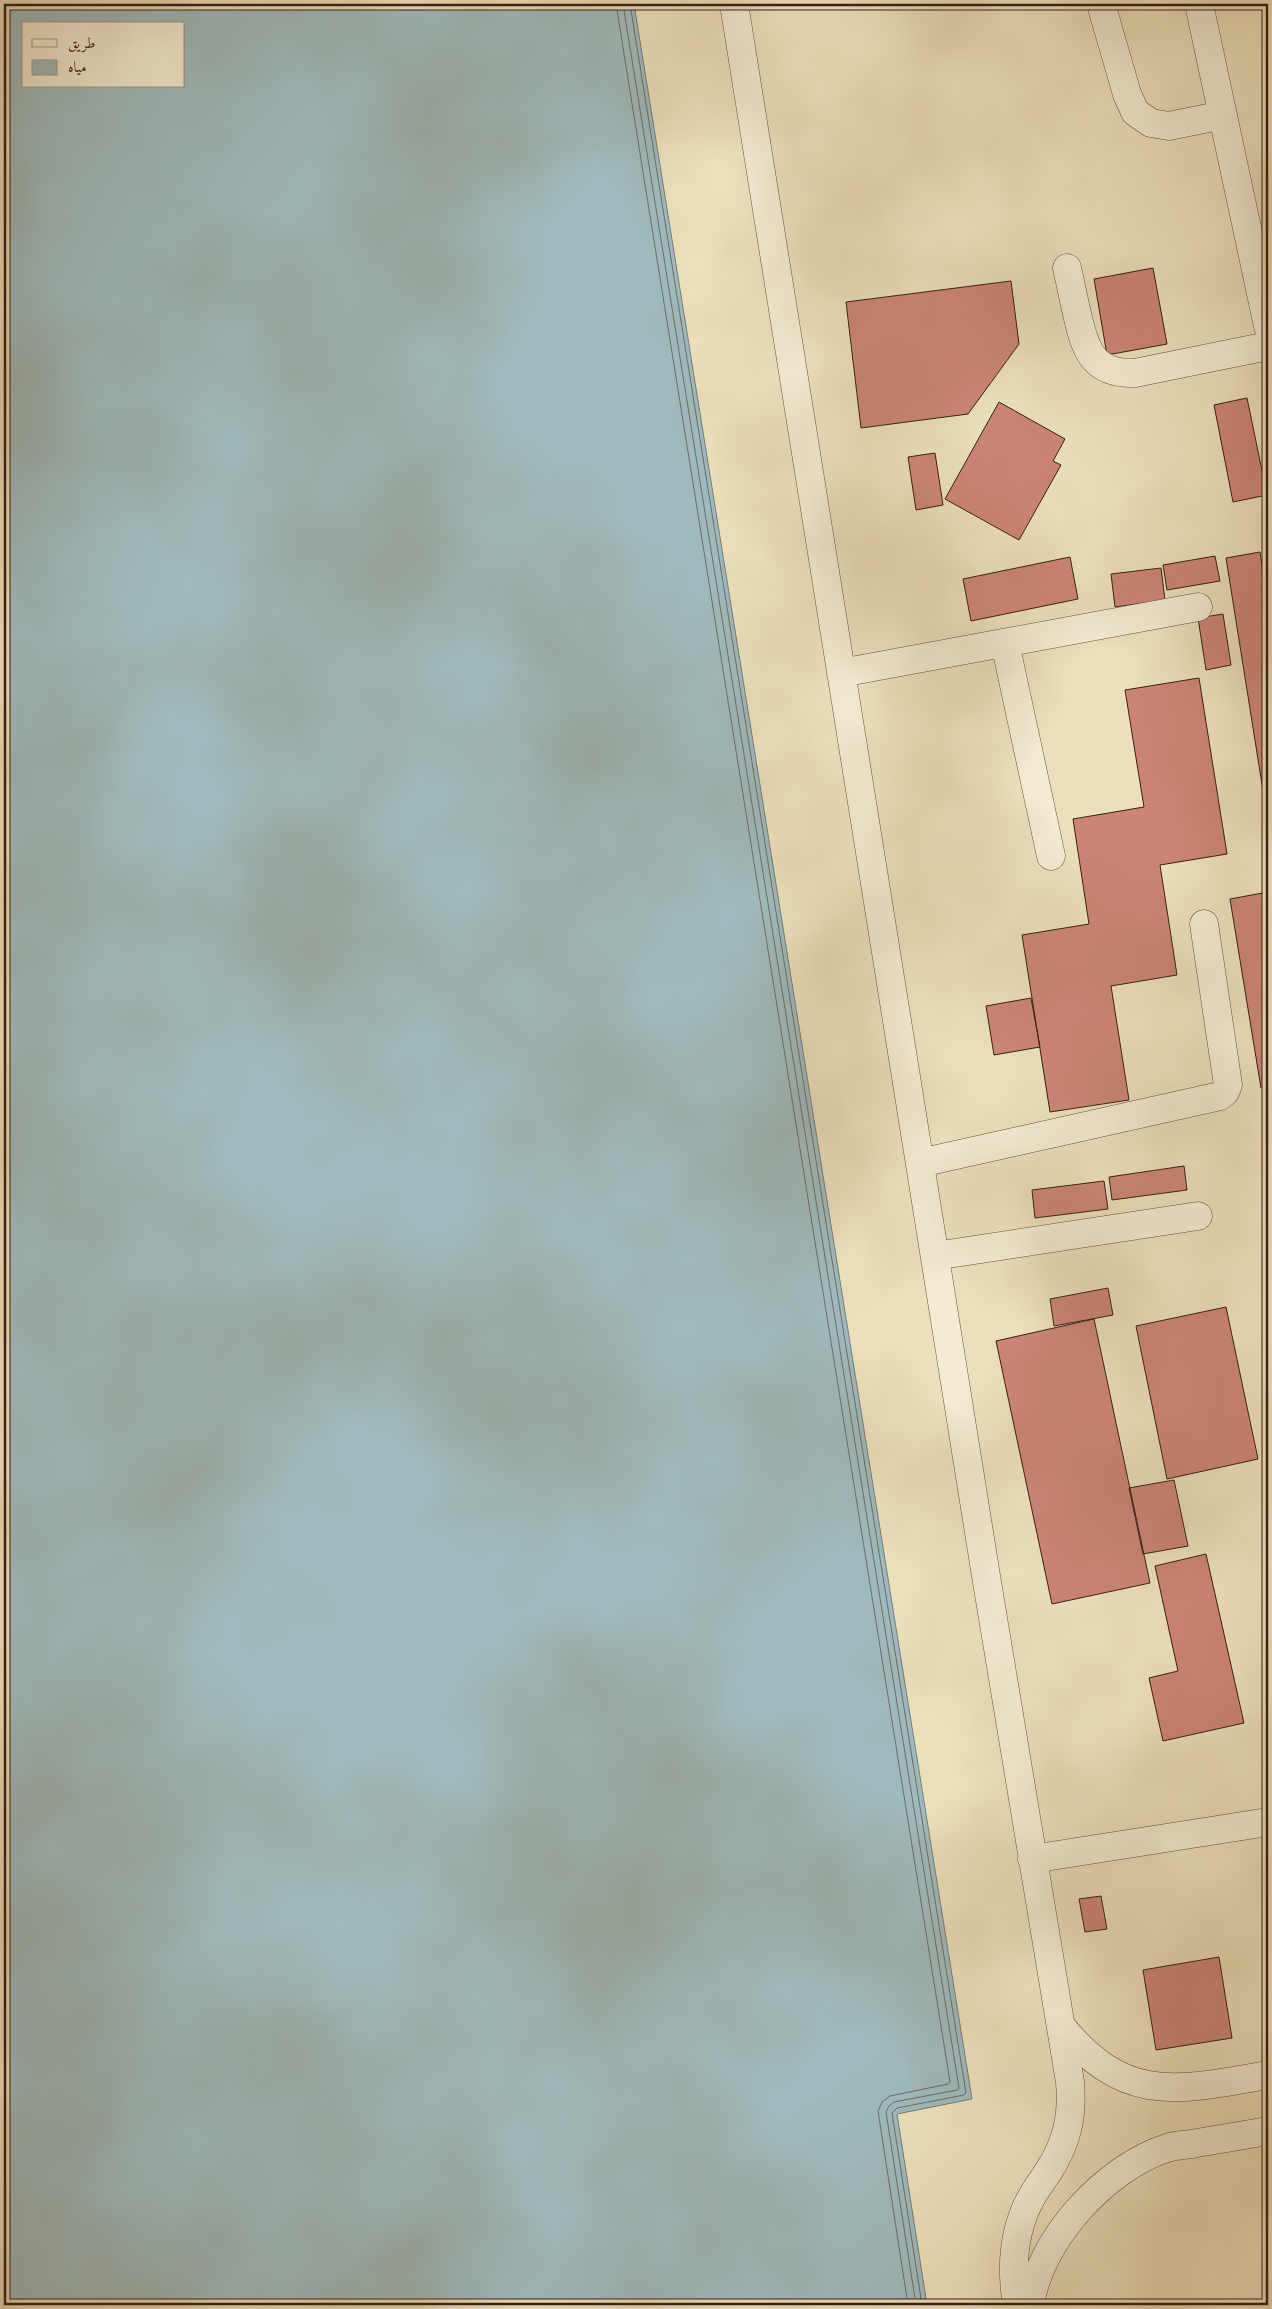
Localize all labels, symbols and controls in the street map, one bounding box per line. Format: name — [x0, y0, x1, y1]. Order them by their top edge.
legend — [22, 22, 185, 88]
text: طريق — [68, 34, 95, 53]
text: مياه — [68, 58, 86, 77]

